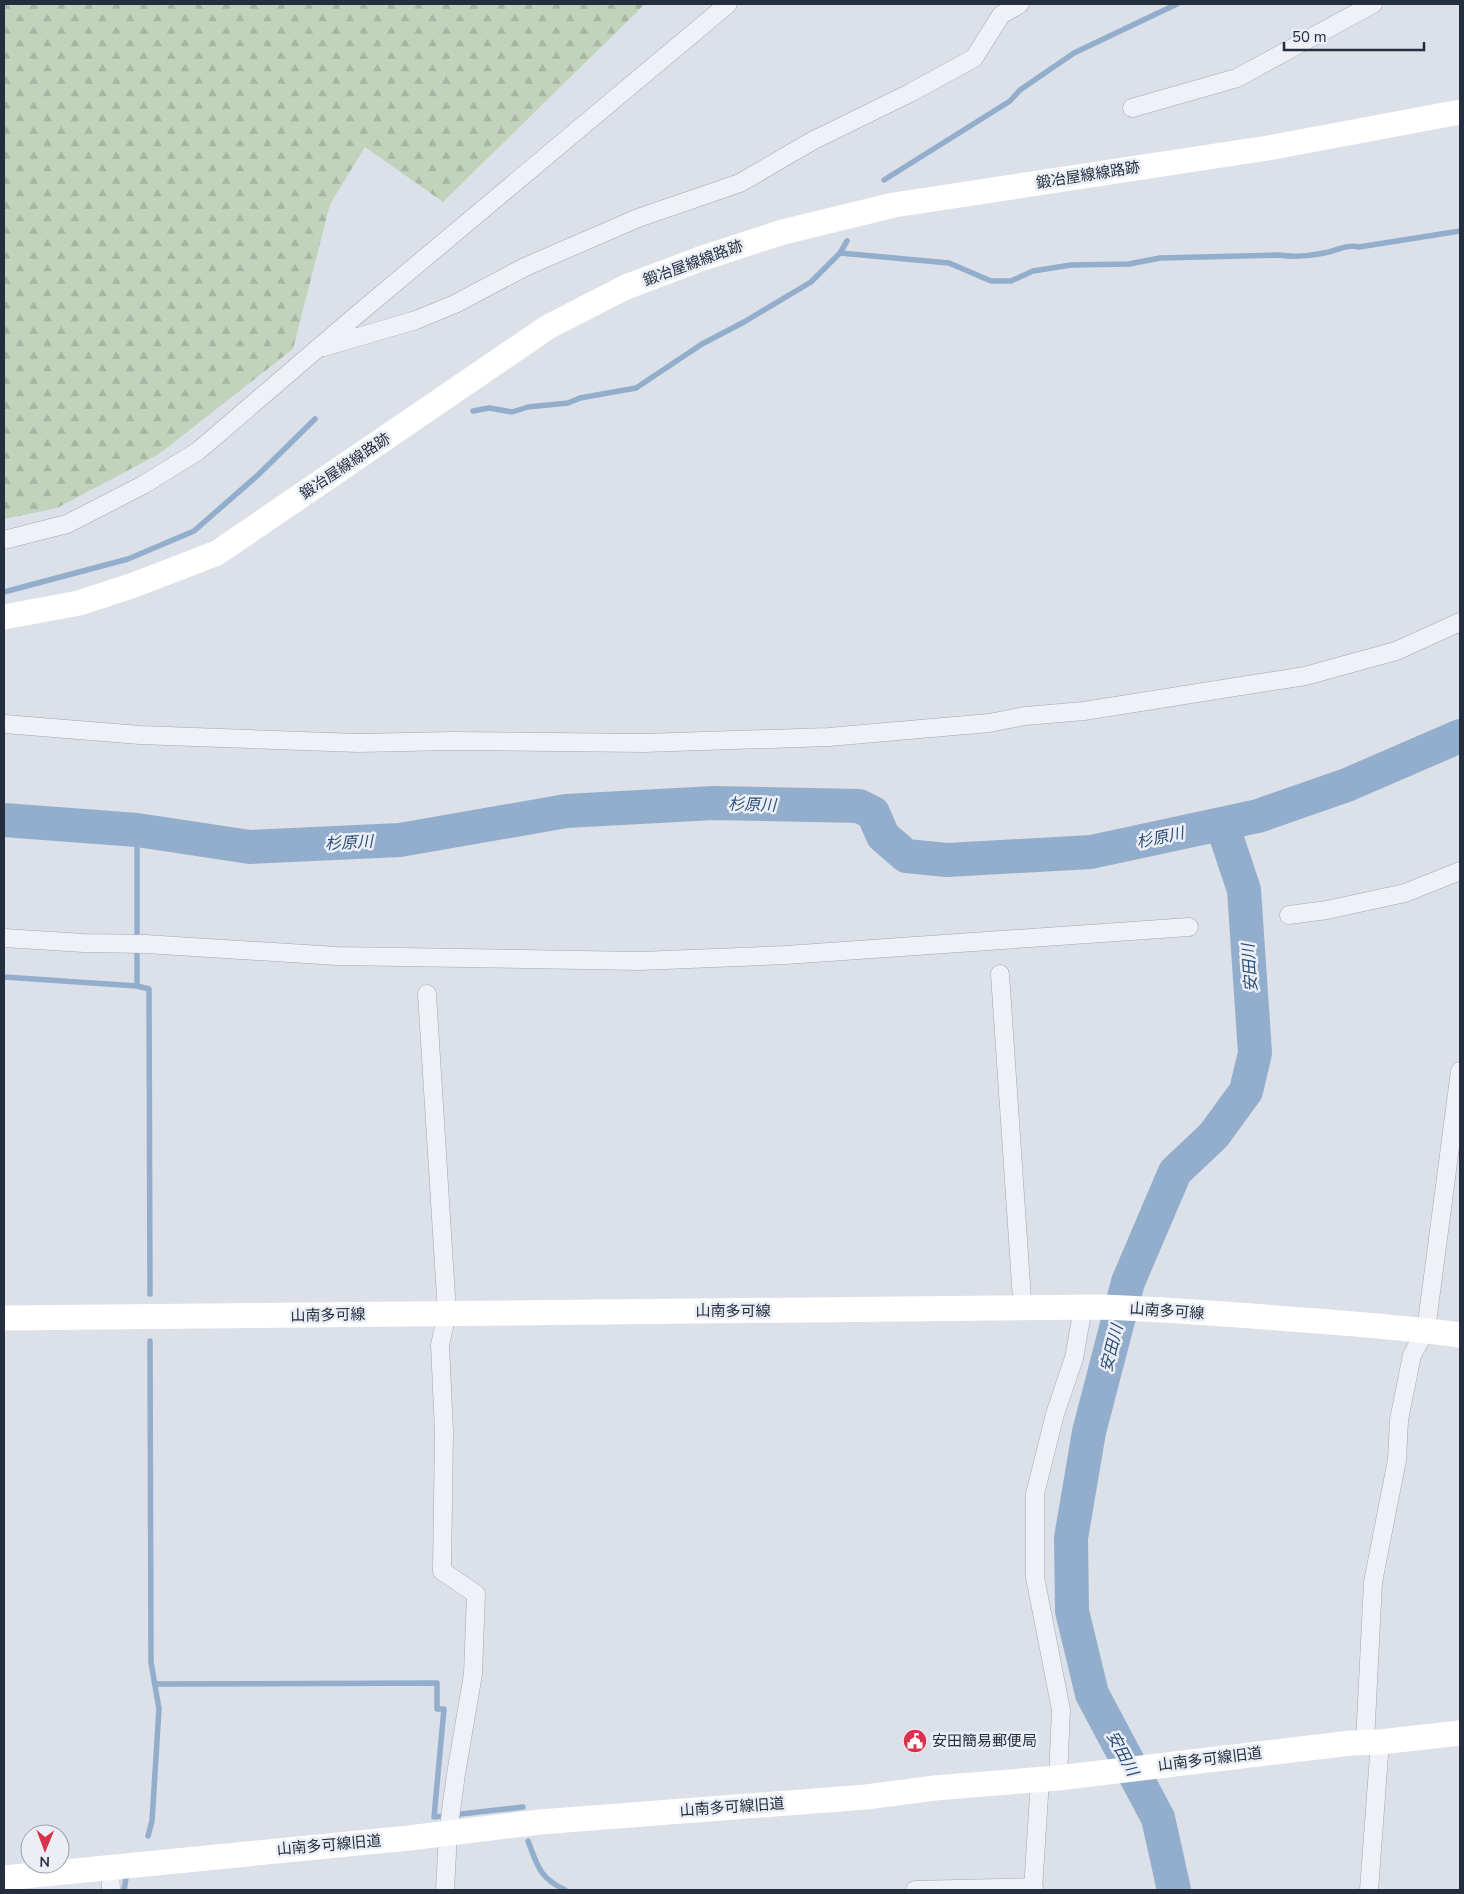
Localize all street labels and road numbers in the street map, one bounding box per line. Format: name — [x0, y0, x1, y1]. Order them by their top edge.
street label: 鍛冶屋線線路跡 — [1035, 157, 1141, 193]
street label: 鍛冶屋線線路跡 — [640, 236, 746, 290]
street label: 鍛冶屋線線路跡 — [296, 428, 394, 504]
street label: 山南多可線 — [1129, 1298, 1205, 1324]
street label: 山南多可線 — [695, 1301, 771, 1321]
street label: 山南多可線 — [290, 1304, 366, 1326]
street label: 山南多可線旧道 — [1157, 1743, 1263, 1775]
street label: 山南多可線旧道 — [679, 1793, 785, 1821]
street label: 山南多可線旧道 — [276, 1830, 382, 1860]

